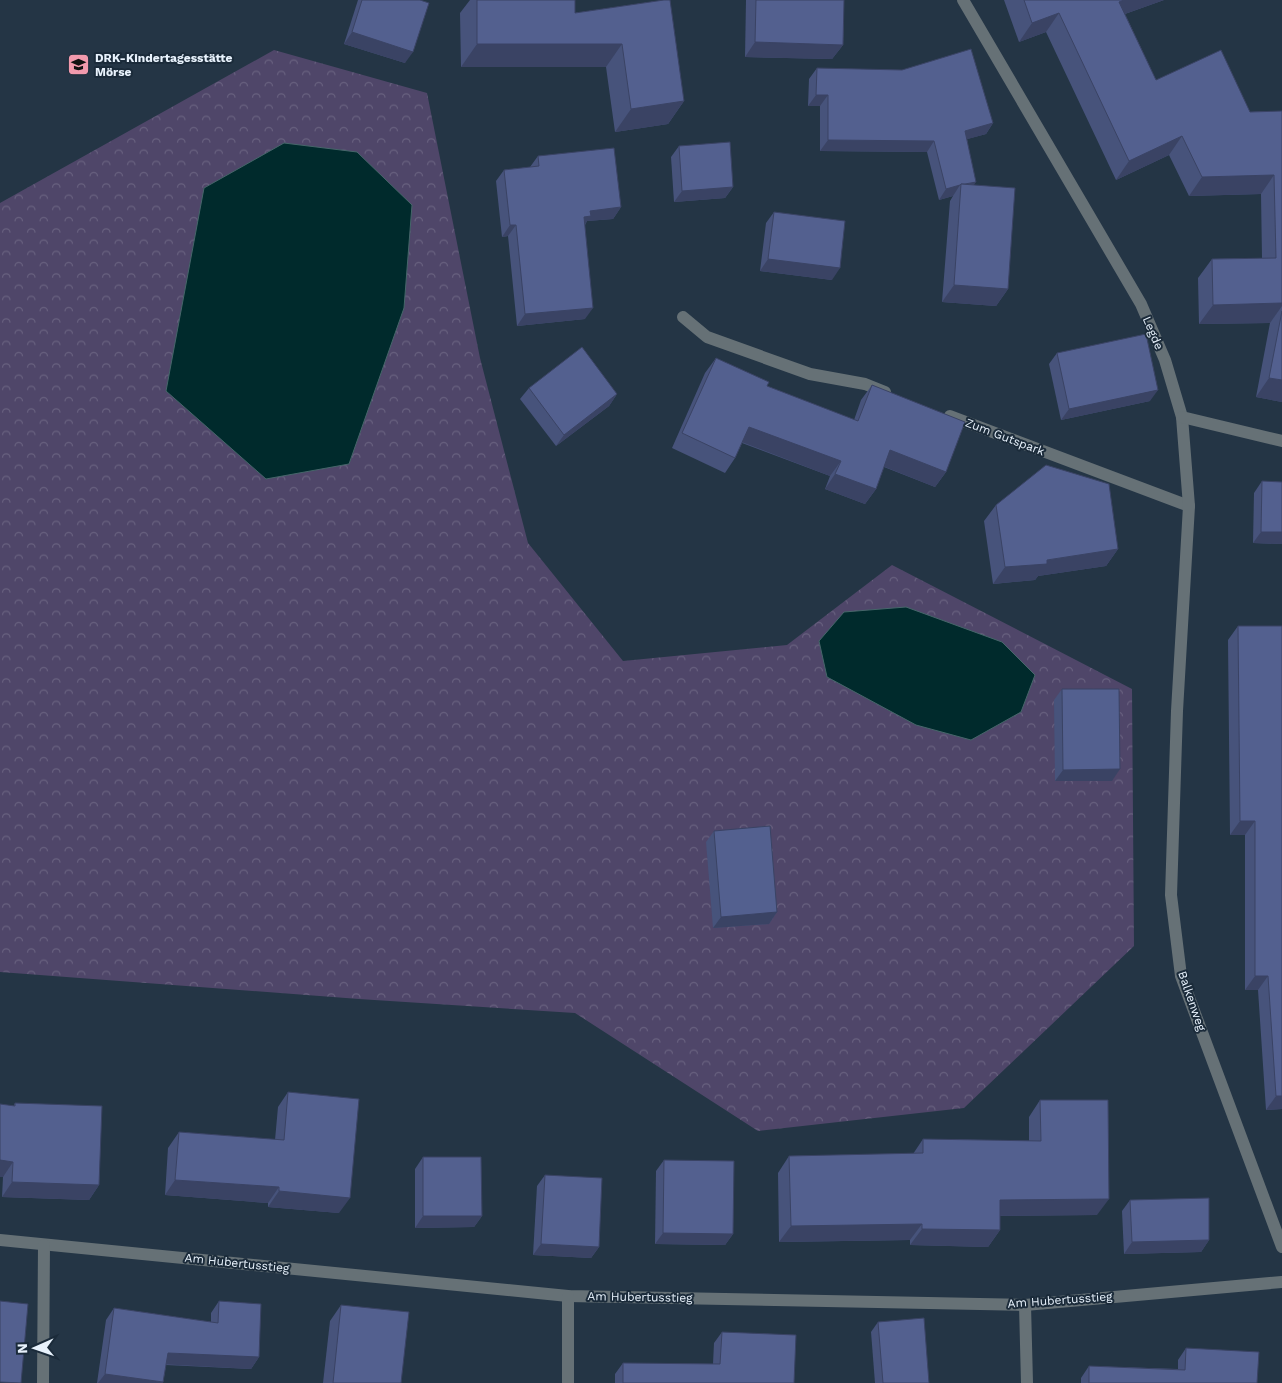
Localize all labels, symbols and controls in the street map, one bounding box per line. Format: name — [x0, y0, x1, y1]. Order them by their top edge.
place label: DRK-Kindertagesstätte Mörse — [95, 51, 233, 79]
school or university icon: DRK-Kindertagesstätte Mörse — [67, 53, 91, 77]
street label: Legde — [1140, 314, 1166, 352]
street label: Zum Gutspark — [963, 415, 1047, 459]
street label: Balkenweg — [1175, 969, 1209, 1033]
street label: Am Hubertusstieg — [184, 1251, 291, 1276]
street label: Am Hubertusstieg — [587, 1289, 693, 1305]
street label: Am Hubertusstieg — [1007, 1289, 1114, 1311]
north arrow — [10, 1323, 60, 1373]
text: N — [14, 1343, 30, 1354]

